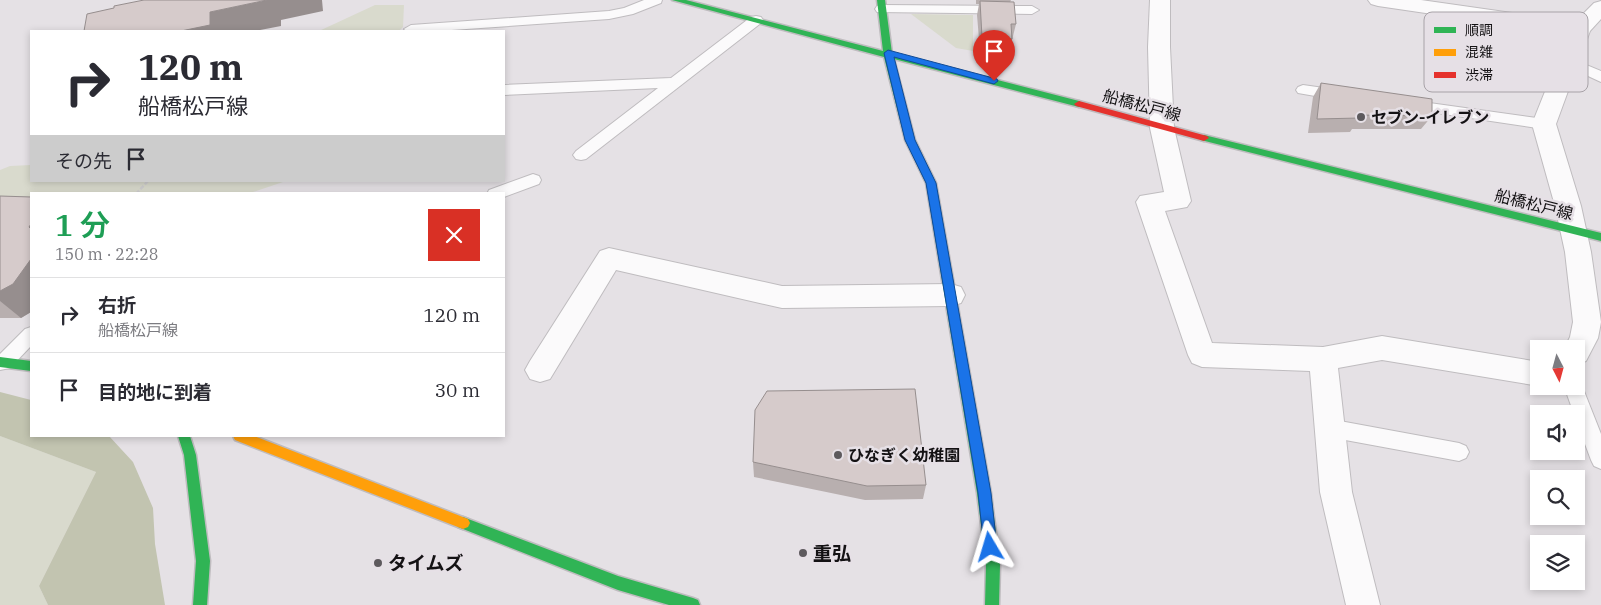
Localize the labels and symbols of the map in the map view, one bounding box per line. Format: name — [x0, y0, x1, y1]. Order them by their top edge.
legend — [1424, 12, 1588, 92]
text: 順調 — [1465, 21, 1493, 39]
pin — [973, 30, 1015, 81]
text: 混雑 — [1465, 43, 1493, 61]
text: 渋滞 — [1465, 66, 1493, 84]
street label: 船橋松戸線 — [1101, 85, 1183, 125]
place label: セブン-イレブン — [1371, 107, 1489, 127]
marker: セブン-イレブン — [1355, 111, 1367, 123]
street label: 船橋松戸線 — [1493, 185, 1575, 223]
north arrow — [1530, 340, 1585, 395]
place label: ひなぎく幼稚園 — [848, 445, 960, 465]
marker: ひなぎく幼稚園 — [832, 449, 844, 461]
position arrow — [963, 520, 1015, 572]
place label: 重弘 — [813, 541, 851, 565]
marker: 重弘 — [797, 547, 809, 559]
place label: タイムズ — [388, 551, 464, 575]
marker: タイムズ — [372, 557, 384, 569]

